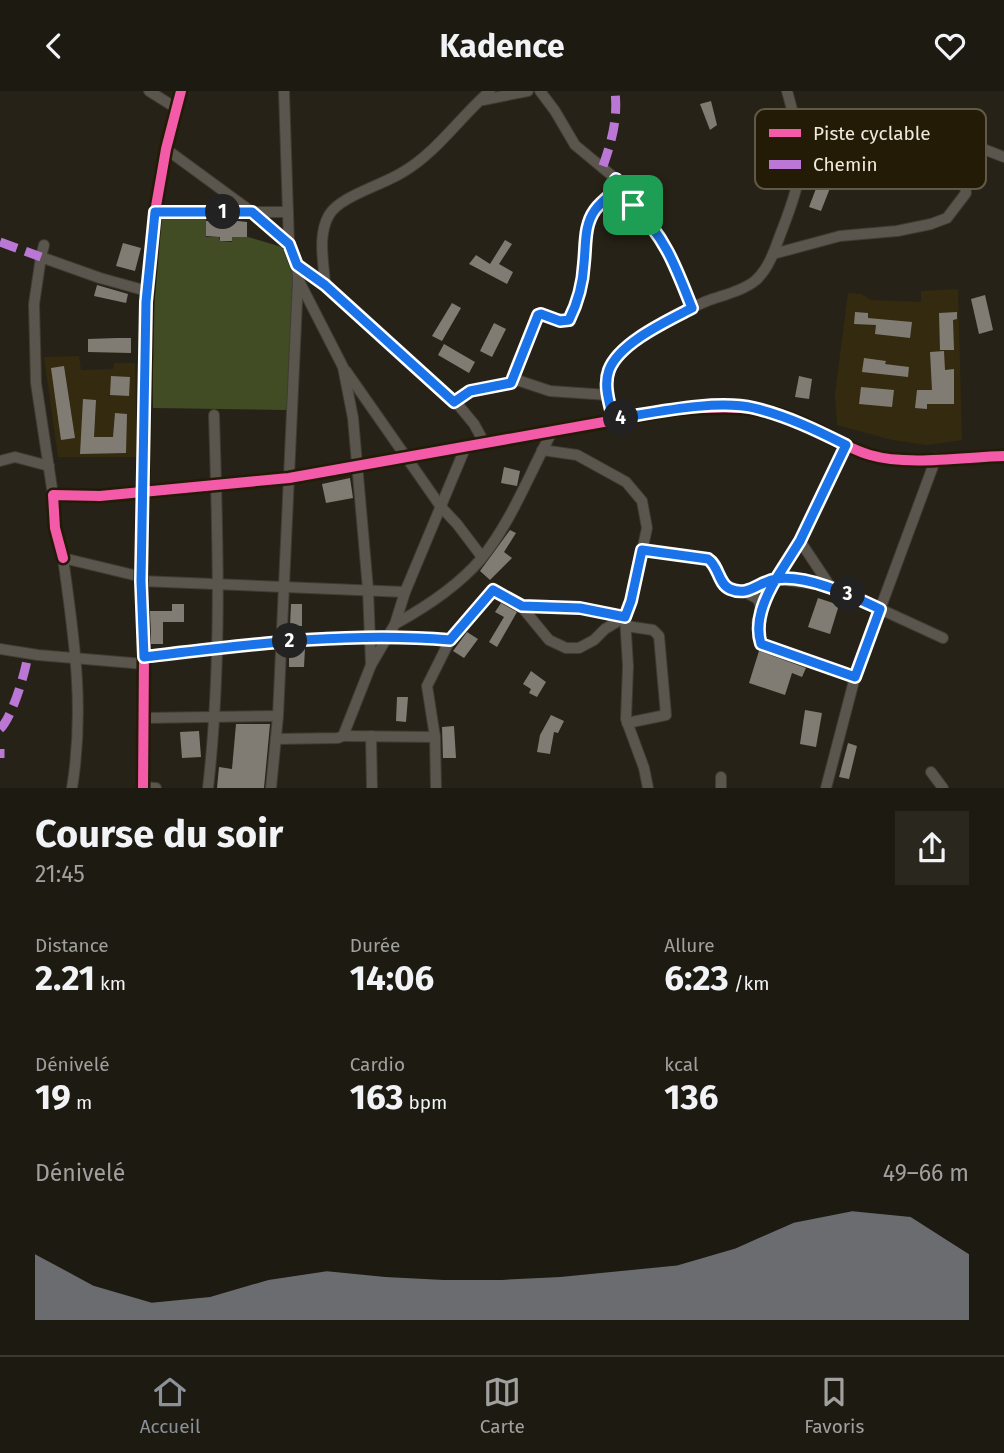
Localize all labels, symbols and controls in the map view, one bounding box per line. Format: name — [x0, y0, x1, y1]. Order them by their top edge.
icon: back — [35, 27, 73, 65]
text: Kadence — [439, 27, 565, 65]
icon: heart — [931, 27, 969, 65]
legend — [755, 109, 986, 189]
text: Piste cyclable — [813, 122, 931, 145]
text: Chemin — [813, 153, 878, 176]
pin — [603, 175, 663, 235]
icon: arrive — [614, 186, 652, 224]
pin: 1 — [206, 195, 241, 229]
text: 1 — [218, 200, 227, 223]
pin: 4 — [604, 401, 638, 435]
text: 4 — [615, 406, 626, 429]
pin: 3 — [830, 577, 866, 611]
text: 3 — [843, 582, 852, 605]
pin: 2 — [272, 623, 308, 659]
text: 2 — [285, 629, 294, 652]
text: Course du soir — [35, 811, 283, 857]
button: share — [895, 811, 969, 885]
text: 21:45 — [35, 860, 85, 888]
text: Distance — [35, 934, 109, 957]
text: Durée — [350, 934, 400, 957]
text: Allure — [664, 934, 715, 957]
text: 2.21 — [35, 957, 95, 999]
text: 14:06 — [350, 957, 434, 999]
text: 6:23 — [664, 957, 729, 999]
text: km — [95, 972, 126, 995]
text: /km — [729, 972, 770, 995]
text: Dénivelé — [35, 1053, 110, 1076]
text: Cardio — [350, 1053, 405, 1076]
text: kcal — [664, 1053, 699, 1076]
text: 19 — [35, 1076, 71, 1118]
text: 163 — [350, 1076, 404, 1118]
text: 136 — [664, 1076, 719, 1118]
text: m — [71, 1091, 92, 1114]
text: bpm — [404, 1091, 447, 1114]
text: Dénivelé — [35, 1159, 125, 1187]
text: 49–66 m — [883, 1159, 969, 1187]
tab: Accueil — [140, 1373, 200, 1438]
tab: Carte — [480, 1373, 525, 1438]
tab: Favoris — [804, 1373, 864, 1438]

